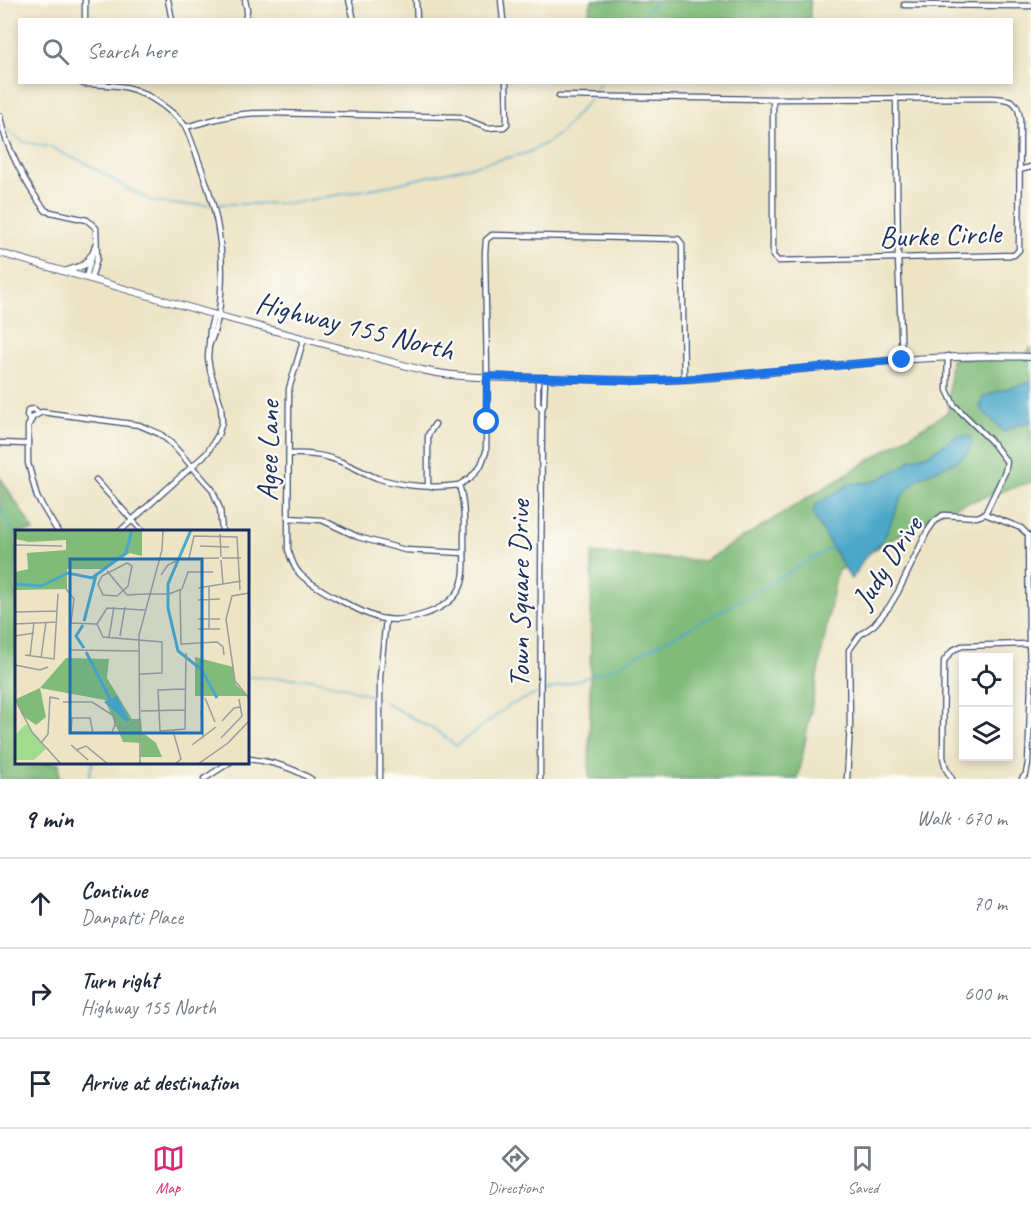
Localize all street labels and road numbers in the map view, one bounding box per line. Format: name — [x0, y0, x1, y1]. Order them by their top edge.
street label: Burke Circle — [878, 214, 1004, 256]
street label: Highway 155 North — [252, 283, 458, 369]
street label: Agee Lane — [248, 398, 288, 502]
street label: Town Square Drive — [500, 498, 538, 688]
street label: Judy Drive — [842, 507, 932, 617]

